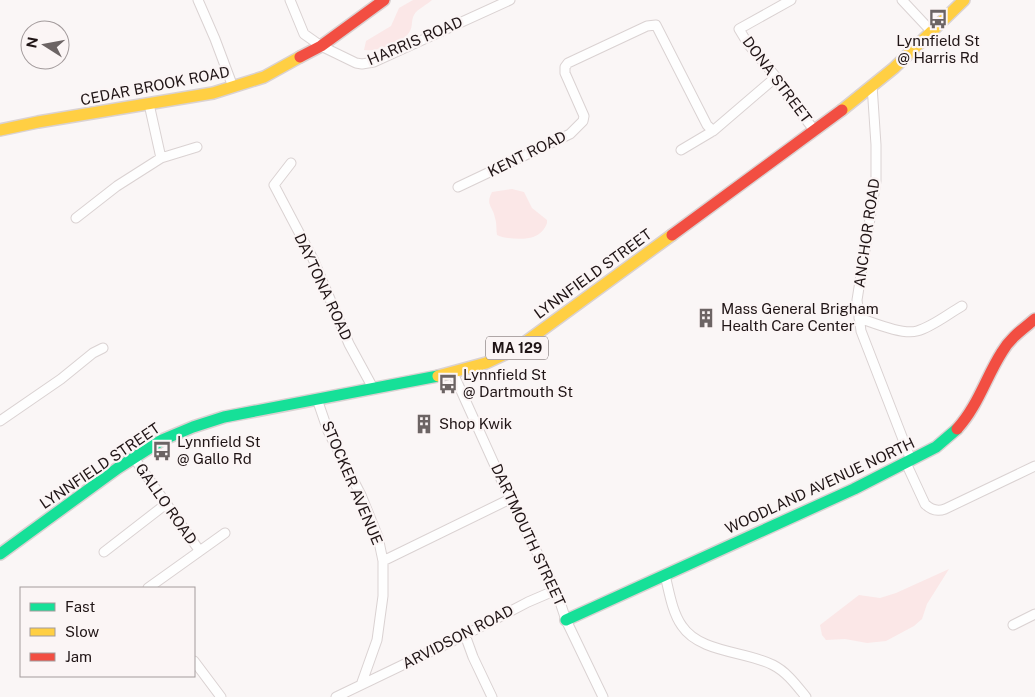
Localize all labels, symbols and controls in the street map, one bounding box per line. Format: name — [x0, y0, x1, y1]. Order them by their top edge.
bus stop icon: Lynnfield St @ Harris Rd — [927, 8, 949, 30]
street label: HARRIS ROAD — [365, 13, 465, 68]
north arrow — [20, 20, 70, 70]
place label: Lynnfield St @ Harris Rd — [896, 32, 980, 66]
street label: DONA STREET — [739, 33, 815, 126]
text: N — [23, 36, 41, 49]
street label: CEDAR BROOK ROAD — [79, 63, 231, 108]
street label: KENT ROAD — [485, 127, 569, 180]
street label: ANCHOR ROAD — [850, 177, 883, 289]
street label: LYNNFIELD STREET — [531, 225, 655, 322]
street label: DAYTONA ROAD — [291, 231, 356, 343]
place label: Mass General Brigham Health Care Center — [721, 300, 879, 334]
building icon: Mass General Brigham Health Care Center — [695, 307, 717, 329]
road number: MA 129 — [486, 336, 548, 359]
place label: Lynnfield St @ Dartmouth St — [463, 366, 573, 400]
bus stop icon: Lynnfield St @ Dartmouth St — [437, 373, 459, 395]
building icon: Shop Kwik — [413, 413, 435, 435]
place label: Shop Kwik — [439, 415, 512, 432]
street label: STOCKER AVENUE — [319, 418, 386, 547]
street label: LYNNFIELD STREET — [37, 419, 163, 512]
place label: Lynnfield St @ Gallo Rd — [177, 433, 261, 467]
street label: WOODLAND AVENUE NORTH — [722, 434, 917, 537]
bus stop icon: Lynnfield St @ Gallo Rd — [151, 440, 173, 462]
street label: GALLO ROAD — [132, 460, 201, 547]
street label: DARTMOUTH STREET — [488, 461, 569, 609]
legend — [20, 587, 195, 677]
text: Fast — [65, 598, 95, 615]
street label: ARVIDSON ROAD — [399, 601, 516, 672]
text: Slow — [65, 623, 100, 640]
text: Jam — [65, 648, 92, 665]

